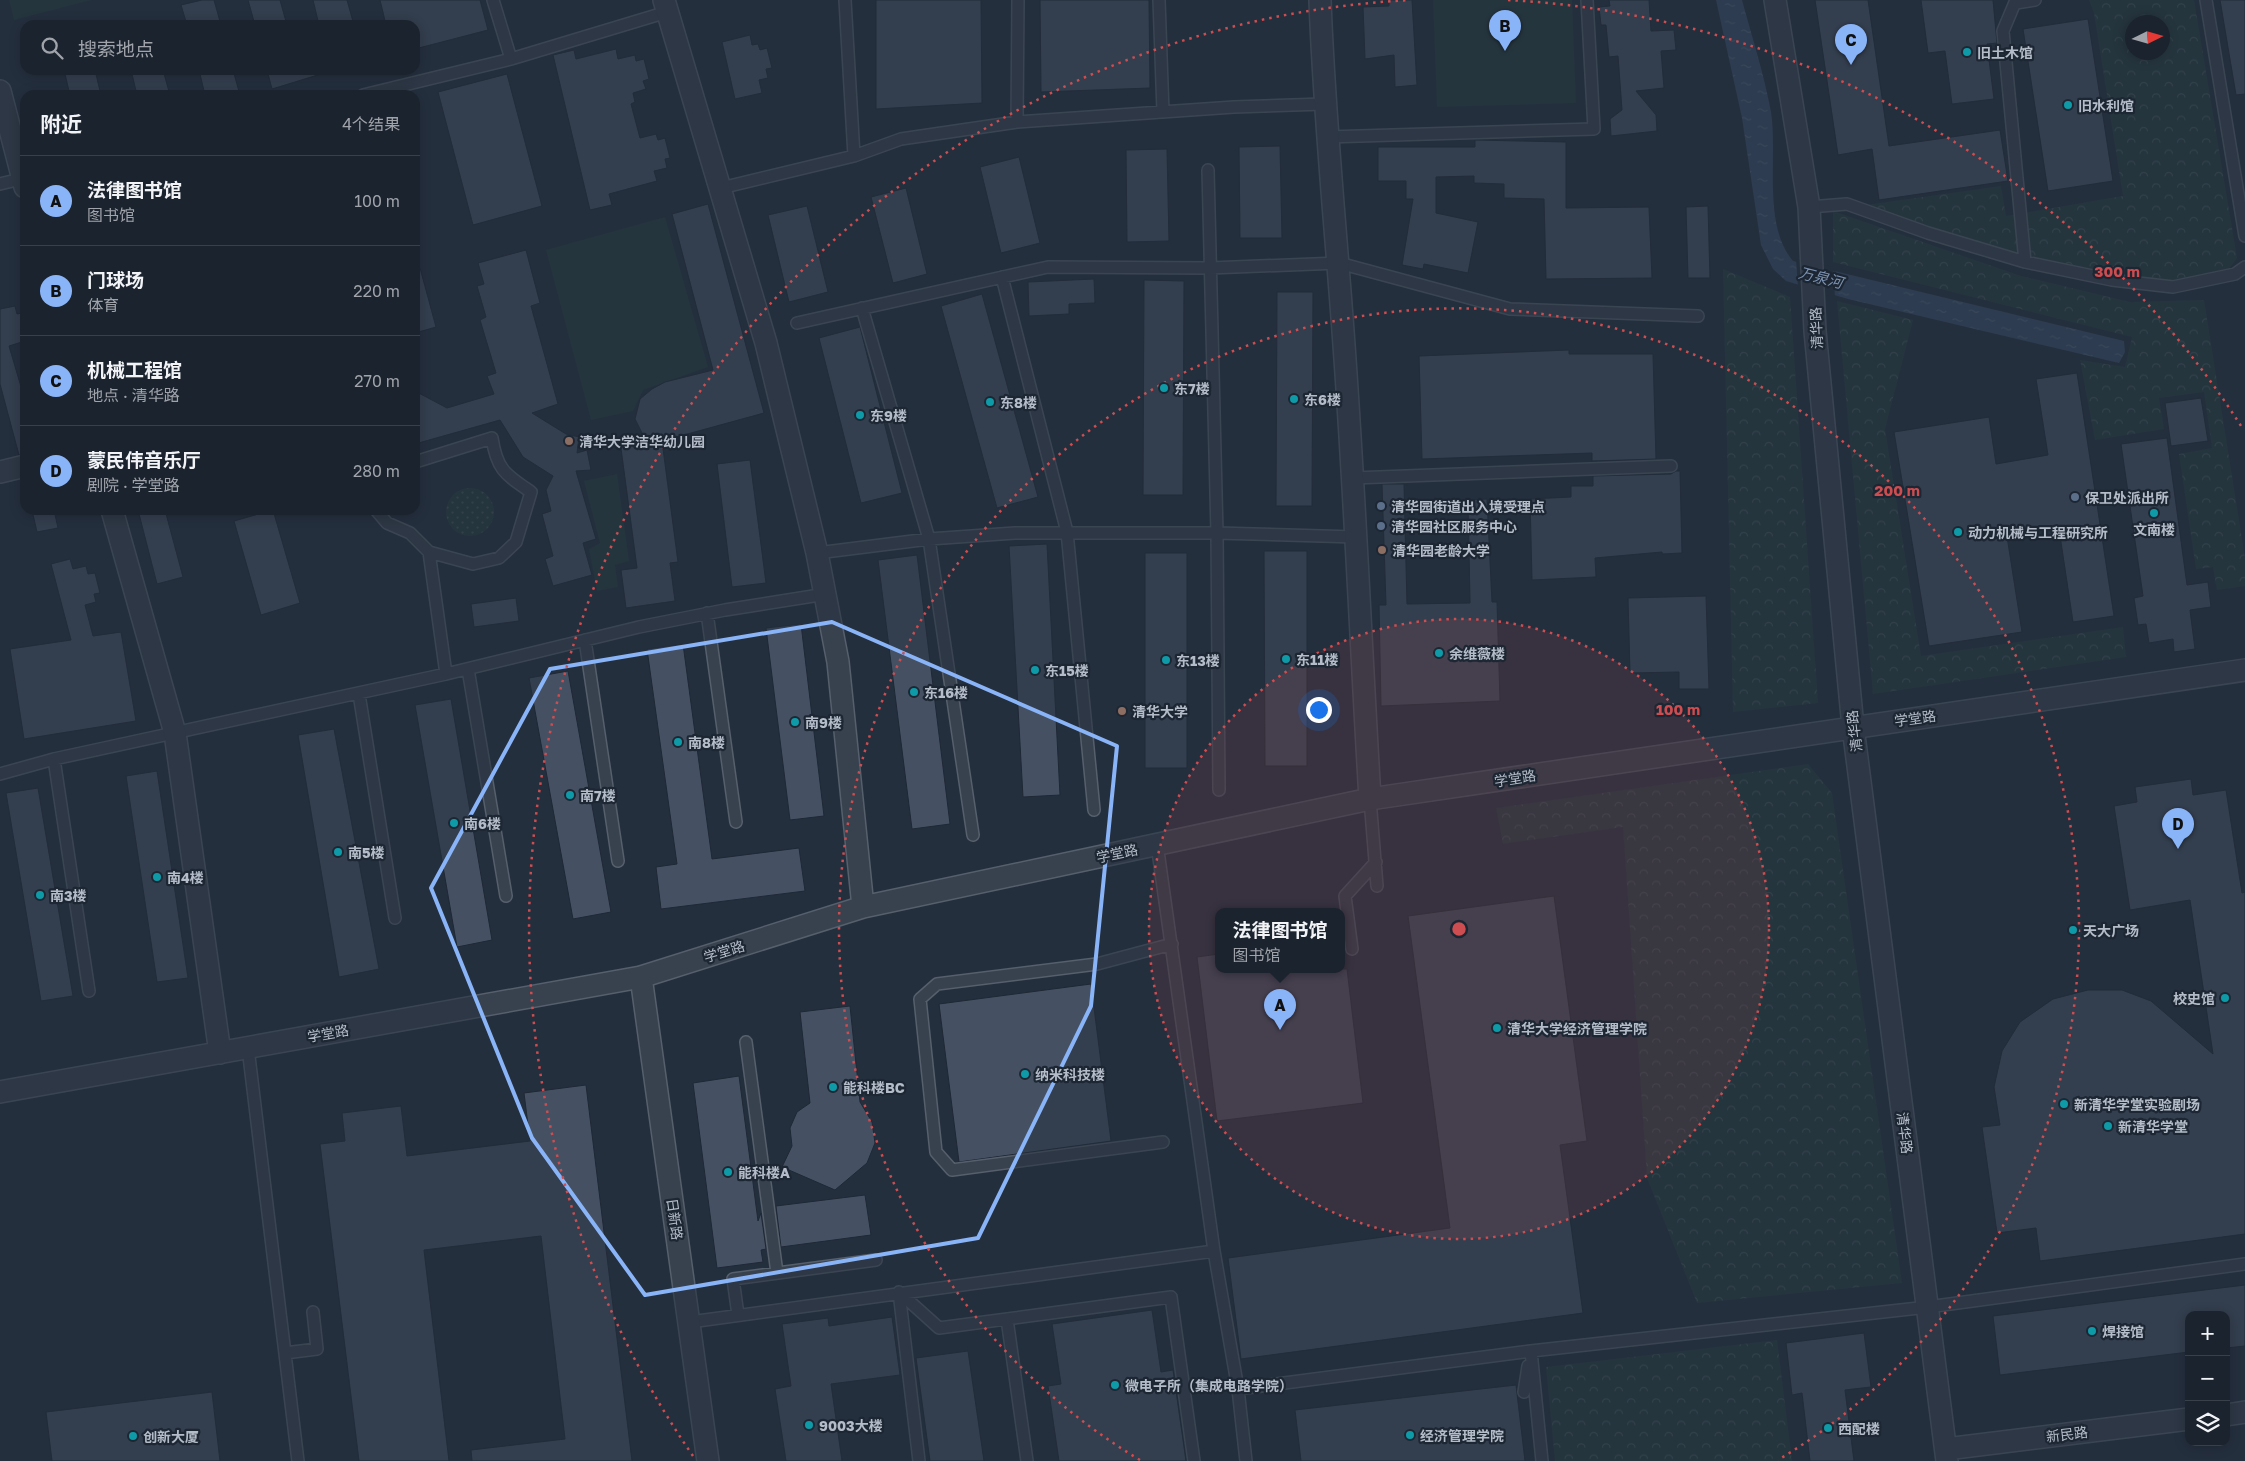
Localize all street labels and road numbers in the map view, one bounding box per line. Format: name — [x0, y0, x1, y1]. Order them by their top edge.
street label: 清华路 — [1806, 307, 1826, 349]
street label: 学堂路 — [1893, 707, 1937, 729]
street label: 清华路 — [1843, 709, 1865, 753]
street label: 学堂路 — [1493, 766, 1537, 790]
street label: 学堂路 — [1095, 840, 1139, 866]
street label: 学堂路 — [701, 937, 747, 965]
street label: 学堂路 — [306, 1021, 350, 1045]
street label: 清华路 — [1894, 1111, 1916, 1155]
street label: 日新路 — [664, 1197, 686, 1241]
street label: 新民路 — [2045, 1423, 2089, 1445]

